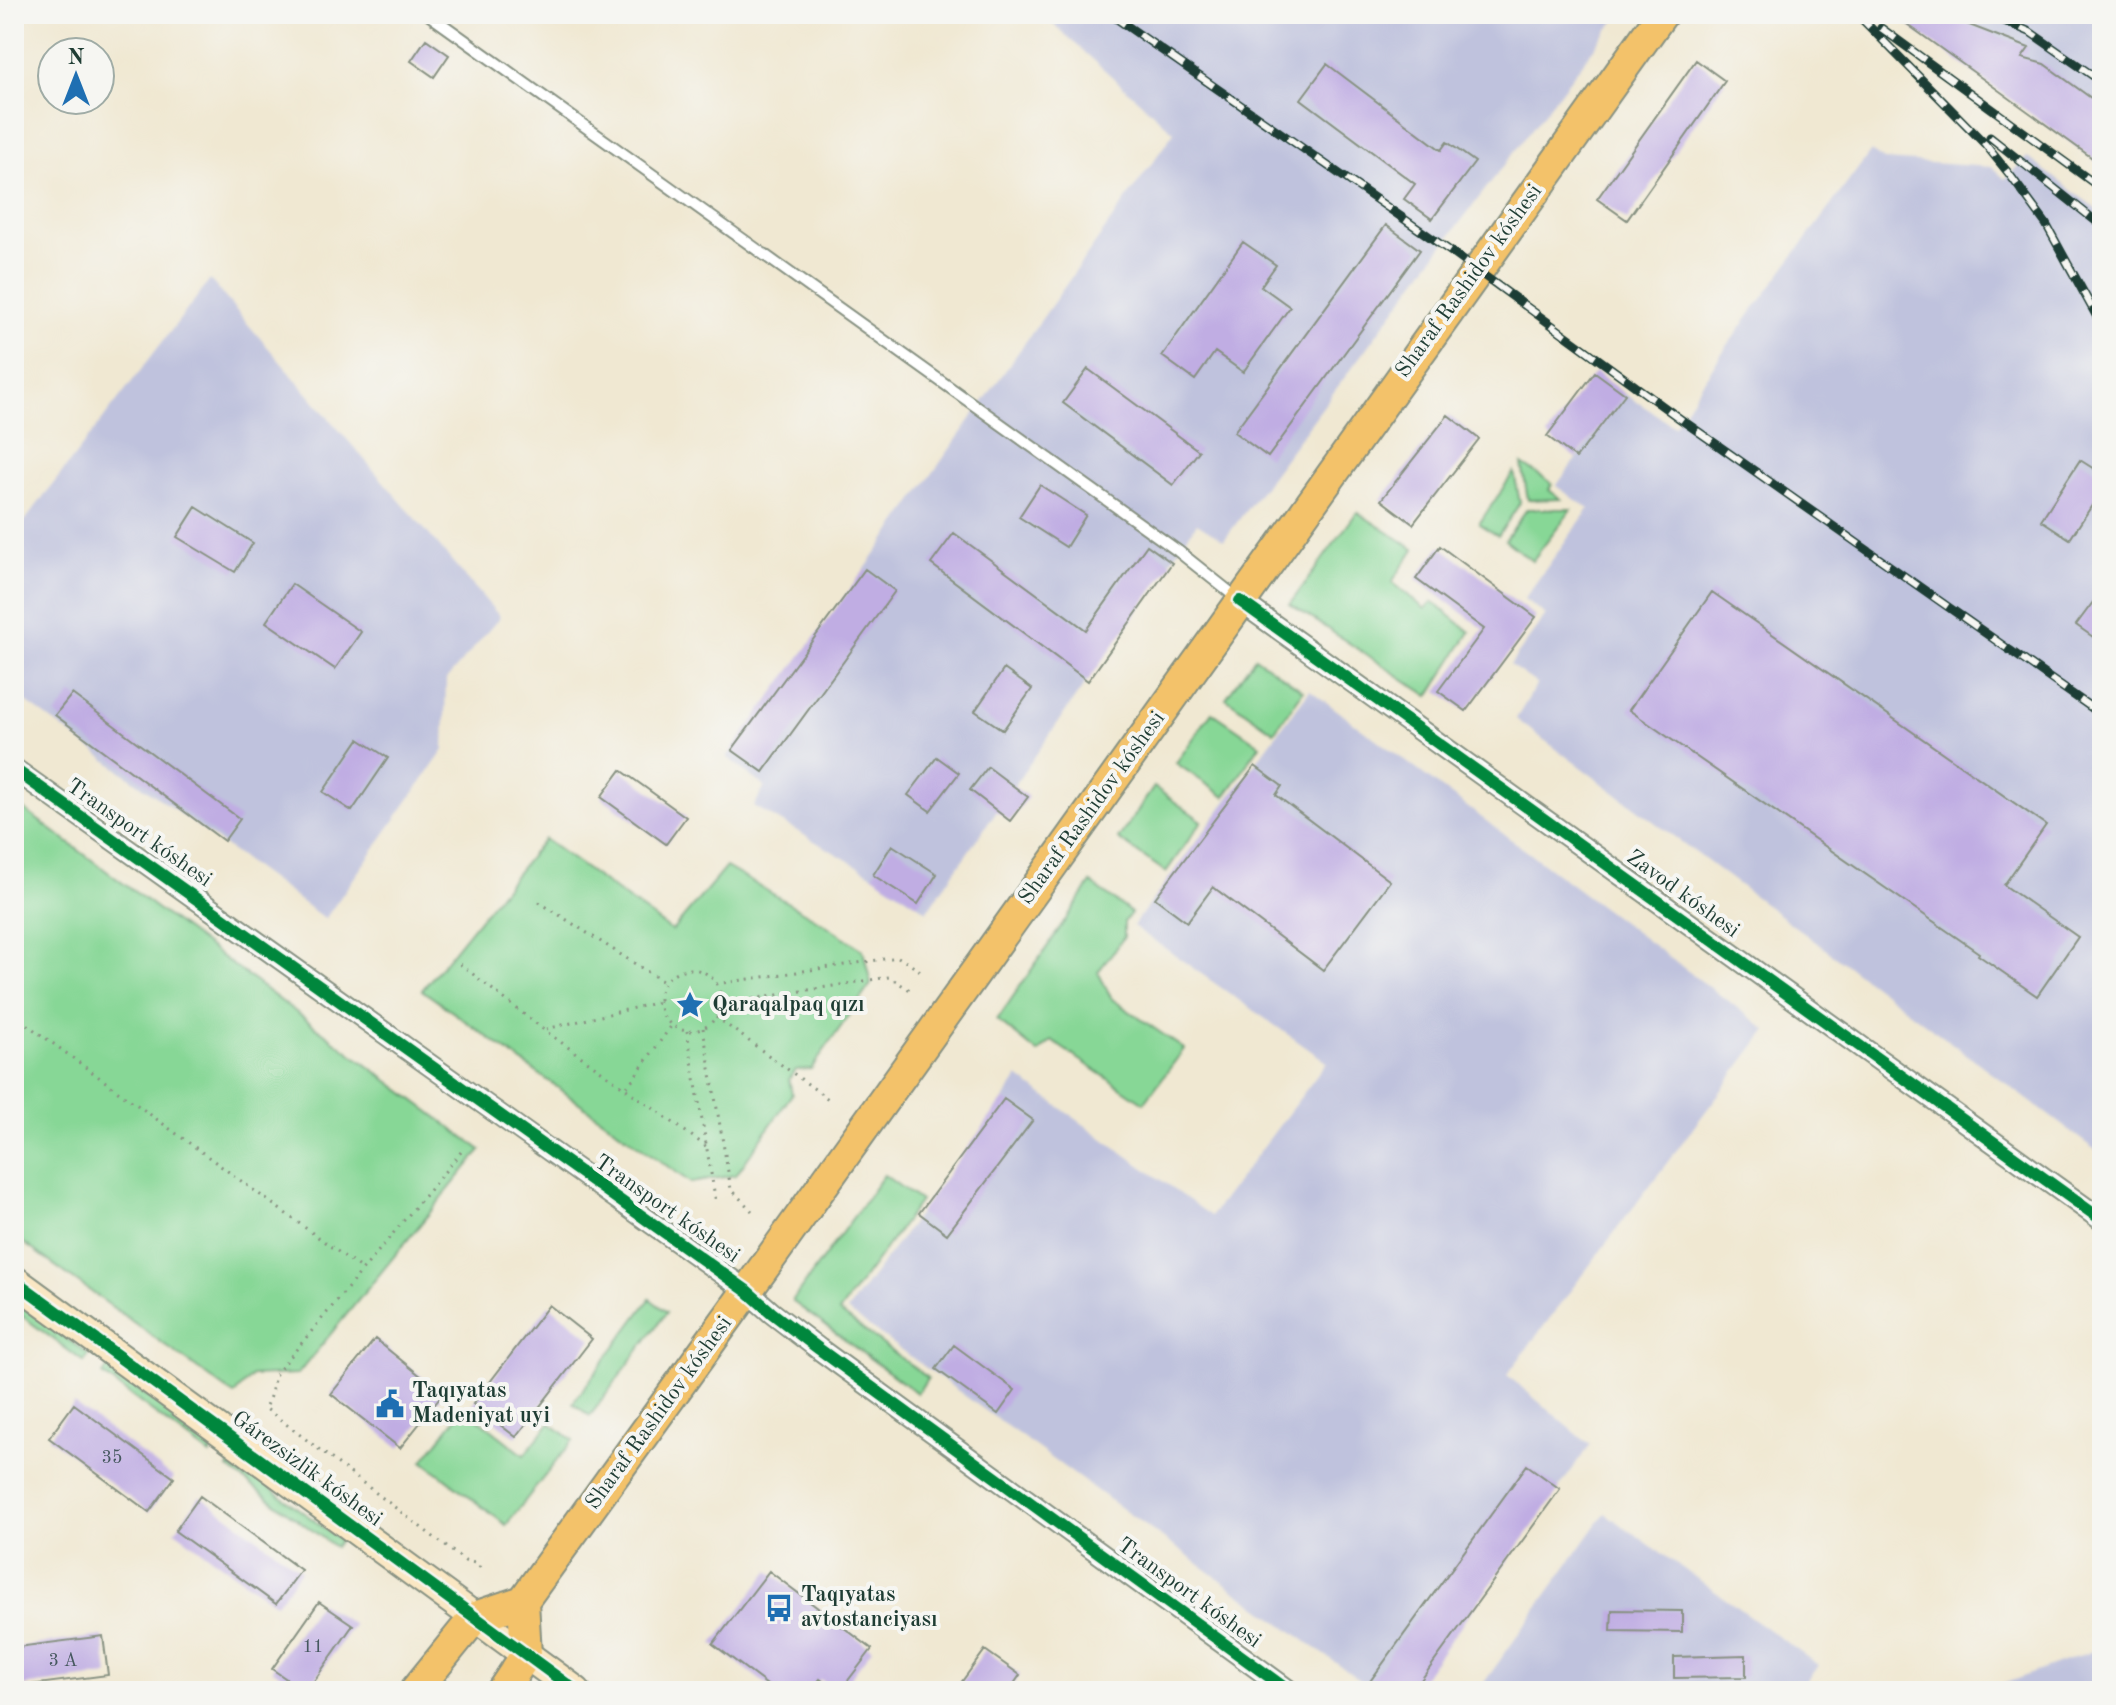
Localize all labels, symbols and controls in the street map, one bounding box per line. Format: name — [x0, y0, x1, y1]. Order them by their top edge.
north arrow — [36, 36, 116, 116]
text: N — [68, 47, 85, 69]
street label: Sharaf Rashidov kóshesi — [1392, 180, 1546, 382]
street label: Sharaf Rashidov kóshesi — [1015, 707, 1169, 909]
street label: Transport kóshesi — [62, 775, 216, 891]
street label: Zavod kóshesi — [1623, 846, 1743, 942]
place icon: Qaraqalpaq qızı — [675, 990, 705, 1020]
place label: Qaraqalpaq qızı — [712, 994, 865, 1016]
street label: Transport kóshesi — [590, 1151, 744, 1267]
street label: Sharaf Rashidov kóshesi — [582, 1312, 736, 1514]
place label: Taqıyatas Madeniyat uyi — [412, 1380, 550, 1427]
public building icon: Taqıyatas Madeniyat uyi — [375, 1389, 405, 1419]
street label: Gárezsizlik kóshesi — [228, 1407, 386, 1531]
house number: 35 — [102, 1449, 122, 1467]
street label: Transport kóshesi — [1113, 1534, 1265, 1652]
place label: Taqıyatas avtostanciyası — [801, 1584, 937, 1631]
bus stop icon: Taqıyatas avtostanciyası — [764, 1593, 794, 1623]
house number: 11 — [303, 1638, 323, 1656]
house number: 3 А — [48, 1652, 78, 1670]

